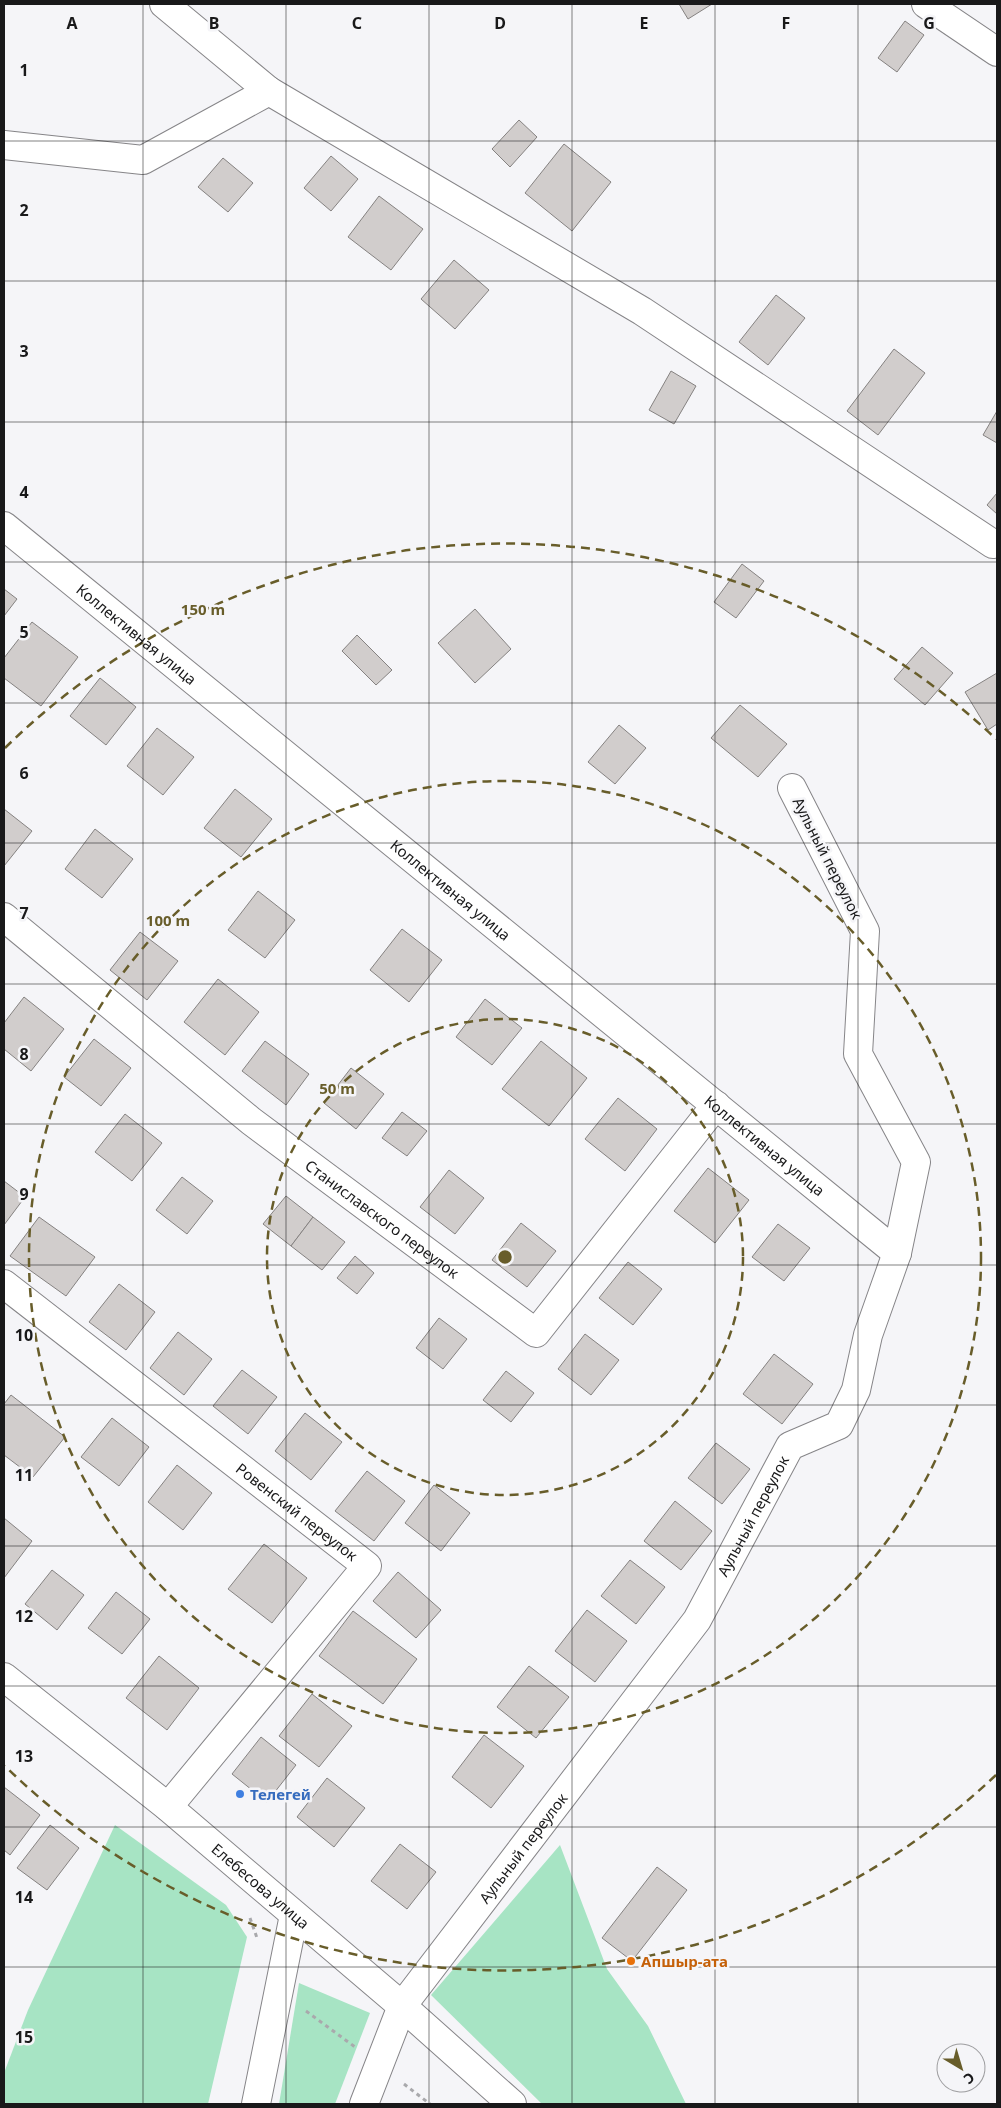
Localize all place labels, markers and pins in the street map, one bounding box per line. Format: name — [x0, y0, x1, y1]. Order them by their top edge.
centre of rings — [496, 1248, 514, 1266]
place label: Телегей — [250, 1784, 311, 1804]
marker: Телегей — [234, 1788, 246, 1800]
place label: Апшыр-ата — [641, 1951, 728, 1971]
marker: Апшыр-ата — [625, 1955, 637, 1967]

